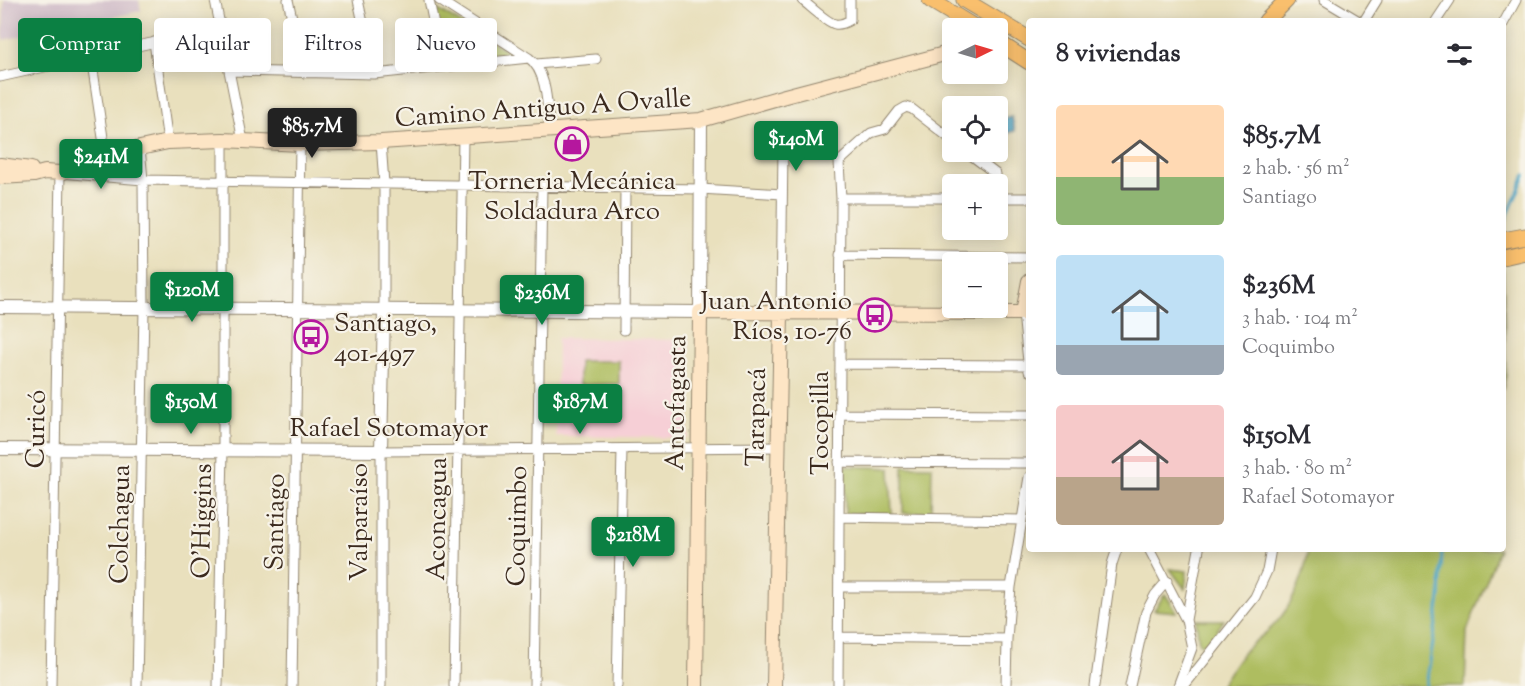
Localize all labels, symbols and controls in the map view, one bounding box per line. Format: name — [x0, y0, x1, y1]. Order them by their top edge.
chip: Comprar — [18, 18, 142, 72]
chip: Alquilar — [154, 18, 271, 72]
chip: Filtros — [283, 18, 383, 72]
chip: Nuevo — [395, 18, 497, 72]
north arrow — [942, 18, 1008, 84]
map controls — [942, 18, 1008, 318]
text: 8 viviendas — [1056, 36, 1180, 73]
icon: filters — [1443, 38, 1476, 71]
street label: Camino Antiguo A Ovalle — [394, 81, 693, 138]
button: locate — [942, 96, 1008, 162]
pin: $85.7M — [263, 108, 361, 159]
text: $85.7M — [282, 113, 342, 142]
text: $85.7M — [1242, 118, 1321, 155]
pin: $140M — [754, 121, 838, 172]
shop icon: Torneria Mecánica Soldadura Arco — [554, 126, 590, 162]
text: $140M — [768, 126, 824, 155]
icon: home — [1104, 129, 1176, 201]
pin: $241M — [59, 139, 143, 190]
text: $241M — [73, 144, 129, 173]
text: 2 hab. · 56 m² — [1242, 155, 1350, 184]
place label: Torneria Mecánica Soldadura Arco — [468, 164, 676, 231]
button: + — [942, 174, 1008, 240]
text: Santiago — [1242, 184, 1317, 213]
button: − — [942, 252, 1008, 318]
text: $236M — [1242, 268, 1315, 305]
pin: $120M — [150, 272, 234, 323]
pin: $236M — [500, 275, 584, 326]
text: $120M — [164, 277, 220, 306]
icon: home — [1104, 279, 1176, 351]
text: $236M — [514, 280, 570, 309]
place label: Juan Antonio Ríos, 10-76 — [698, 284, 852, 351]
bus stop icon: Juan Antonio Ríos, 10-76 — [857, 297, 893, 333]
text: 3 hab. · 104 m² — [1242, 305, 1358, 334]
place label: Santiago, 401-497 — [334, 306, 437, 373]
bus stop icon: Santiago, 401-497 — [293, 319, 329, 355]
text: Coquimbo — [1242, 334, 1335, 363]
street label: Antofagasta — [658, 335, 697, 471]
street label: Tarapacá — [738, 367, 777, 467]
street label: Tocopilla — [803, 371, 840, 475]
pin: $150M — [149, 384, 233, 435]
pin: $187M — [538, 384, 622, 435]
street label: Curicó — [18, 389, 57, 469]
text: $150M — [165, 389, 217, 418]
text: $187M — [552, 389, 608, 418]
street label: Rafael Sotomayor — [290, 411, 488, 448]
text: $150M — [1242, 418, 1311, 455]
icon: home — [1104, 429, 1176, 501]
text: 3 hab. · 80 m² — [1242, 455, 1352, 484]
street label: Aconcagua — [419, 457, 458, 581]
street label: O'Higgins — [184, 463, 223, 579]
street label: Valparaíso — [342, 463, 379, 581]
street label: Colchagua — [102, 464, 141, 584]
street label: Coquimbo — [499, 465, 538, 587]
street label: Santiago — [257, 473, 296, 571]
text: Rafael Sotomayor — [1242, 484, 1395, 513]
pin: $218M — [591, 517, 675, 568]
text: $218M — [606, 522, 661, 551]

